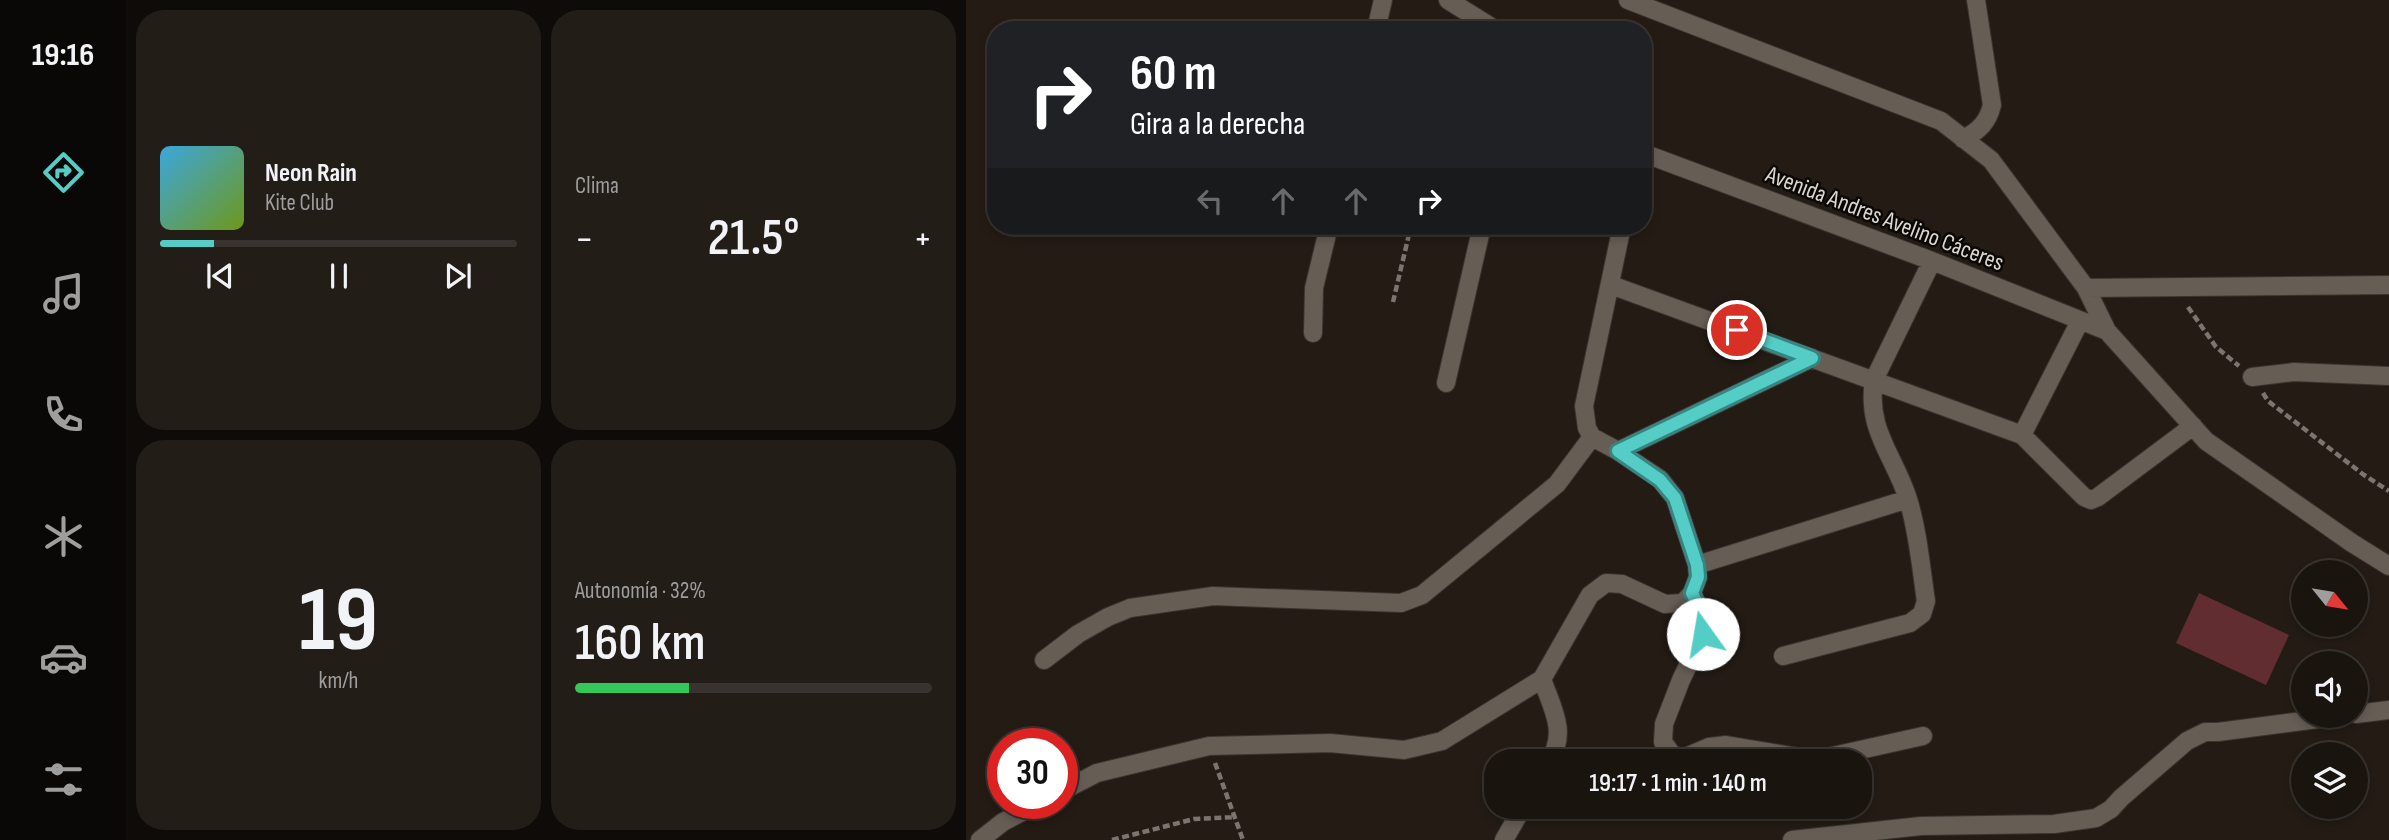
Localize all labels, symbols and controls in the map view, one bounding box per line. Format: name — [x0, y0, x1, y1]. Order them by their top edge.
text: 19:16 — [32, 36, 94, 75]
text: 60 m — [1130, 45, 1217, 104]
icon: right — [1015, 49, 1106, 140]
text: Gira a la derecha — [1130, 105, 1305, 144]
icon: directions — [39, 148, 88, 197]
text: Neon Rain — [265, 158, 357, 189]
street label: Avenida Andres Avelino Cáceres — [1761, 159, 2008, 277]
text: Clima — [575, 172, 619, 200]
icon: left — [1191, 182, 1229, 220]
icon: ahead — [1264, 182, 1302, 220]
icon: ahead — [1337, 182, 1375, 220]
icon: right — [1410, 182, 1448, 220]
text: Kite Club — [265, 189, 334, 217]
text: 21.5° — [708, 207, 799, 270]
text: − — [575, 217, 594, 262]
text: + — [913, 217, 932, 262]
icon: previous — [201, 257, 239, 295]
icon: pause — [320, 257, 358, 295]
icon: next — [439, 257, 477, 295]
icon: music — [39, 269, 88, 318]
pin — [1707, 300, 1767, 360]
icon: arrive — [1718, 311, 1756, 349]
icon: phone — [39, 390, 88, 439]
icon: climate — [39, 512, 88, 561]
north arrow — [2291, 560, 2368, 637]
map controls — [2291, 560, 2368, 819]
text: 19 — [299, 567, 378, 676]
text: Autonomía · 32% — [575, 577, 706, 605]
position arrow — [1666, 597, 1740, 671]
text: 160 km — [575, 612, 706, 675]
icon: car — [39, 633, 88, 682]
button: sound — [2291, 651, 2368, 728]
text: km/h — [319, 667, 358, 695]
speed limit sign: 30 — [987, 728, 1078, 819]
button: layers — [2291, 742, 2368, 819]
icon: filters — [39, 755, 88, 804]
text: 19:17 · 1 min · 140 m — [1589, 768, 1767, 799]

